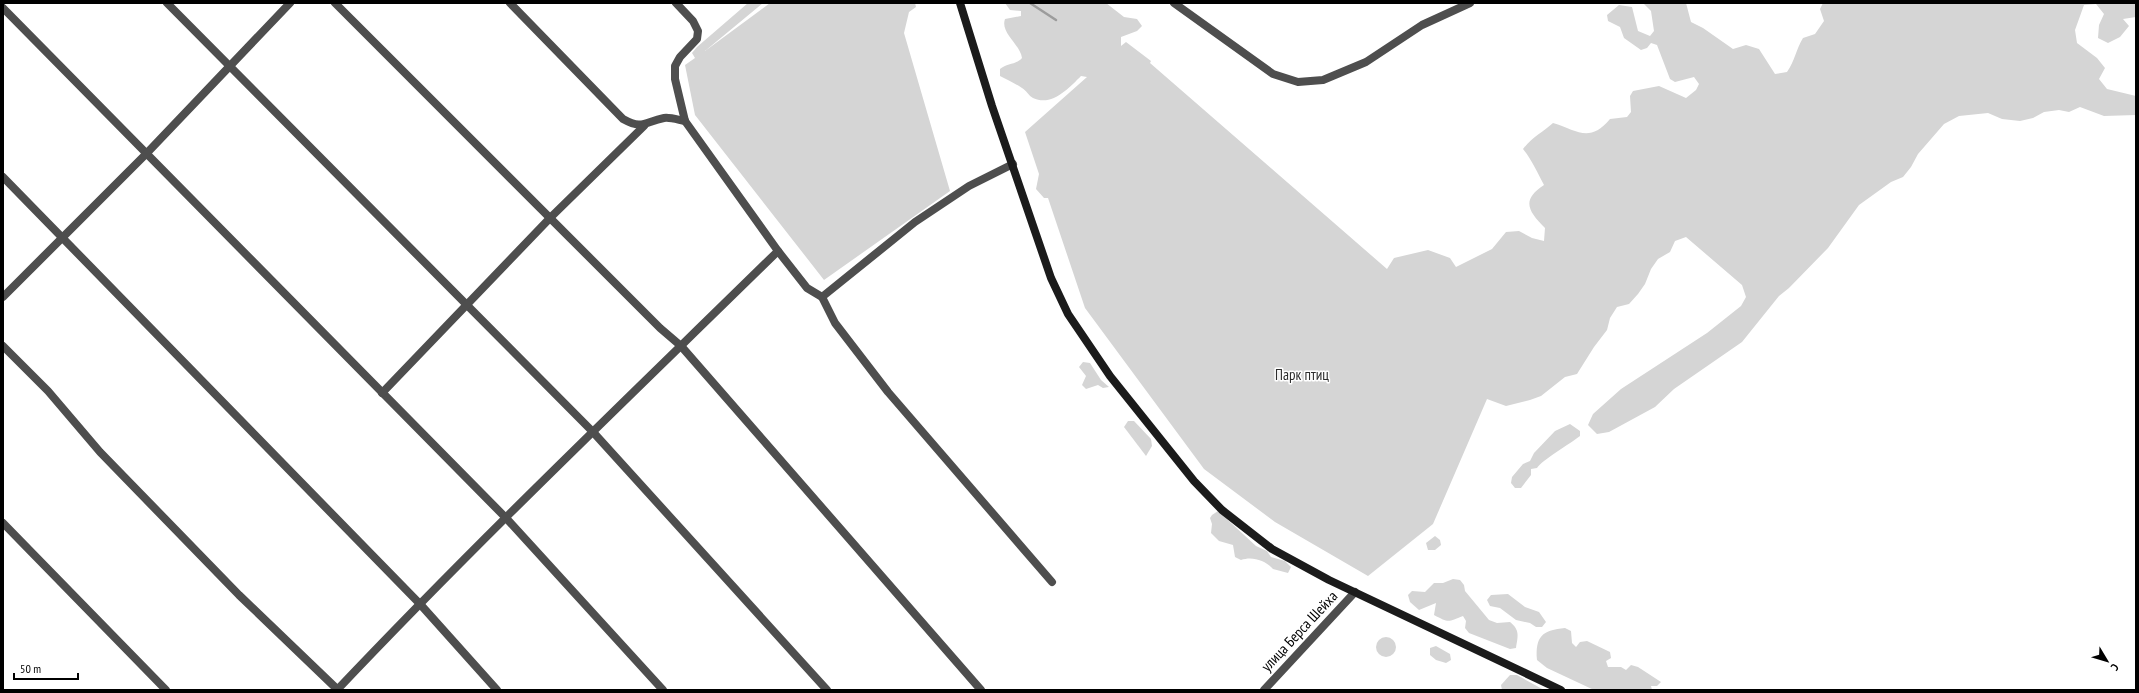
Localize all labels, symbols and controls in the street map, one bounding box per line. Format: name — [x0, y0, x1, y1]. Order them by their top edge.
park label: Парк птиц — [1275, 365, 1329, 384]
street label: улица Берса Шейха — [1257, 587, 1341, 675]
north arrow — [2087, 641, 2127, 681]
scale bar — [14, 655, 78, 681]
text: 50 m — [20, 661, 41, 676]
text: С — [2108, 661, 2122, 673]

